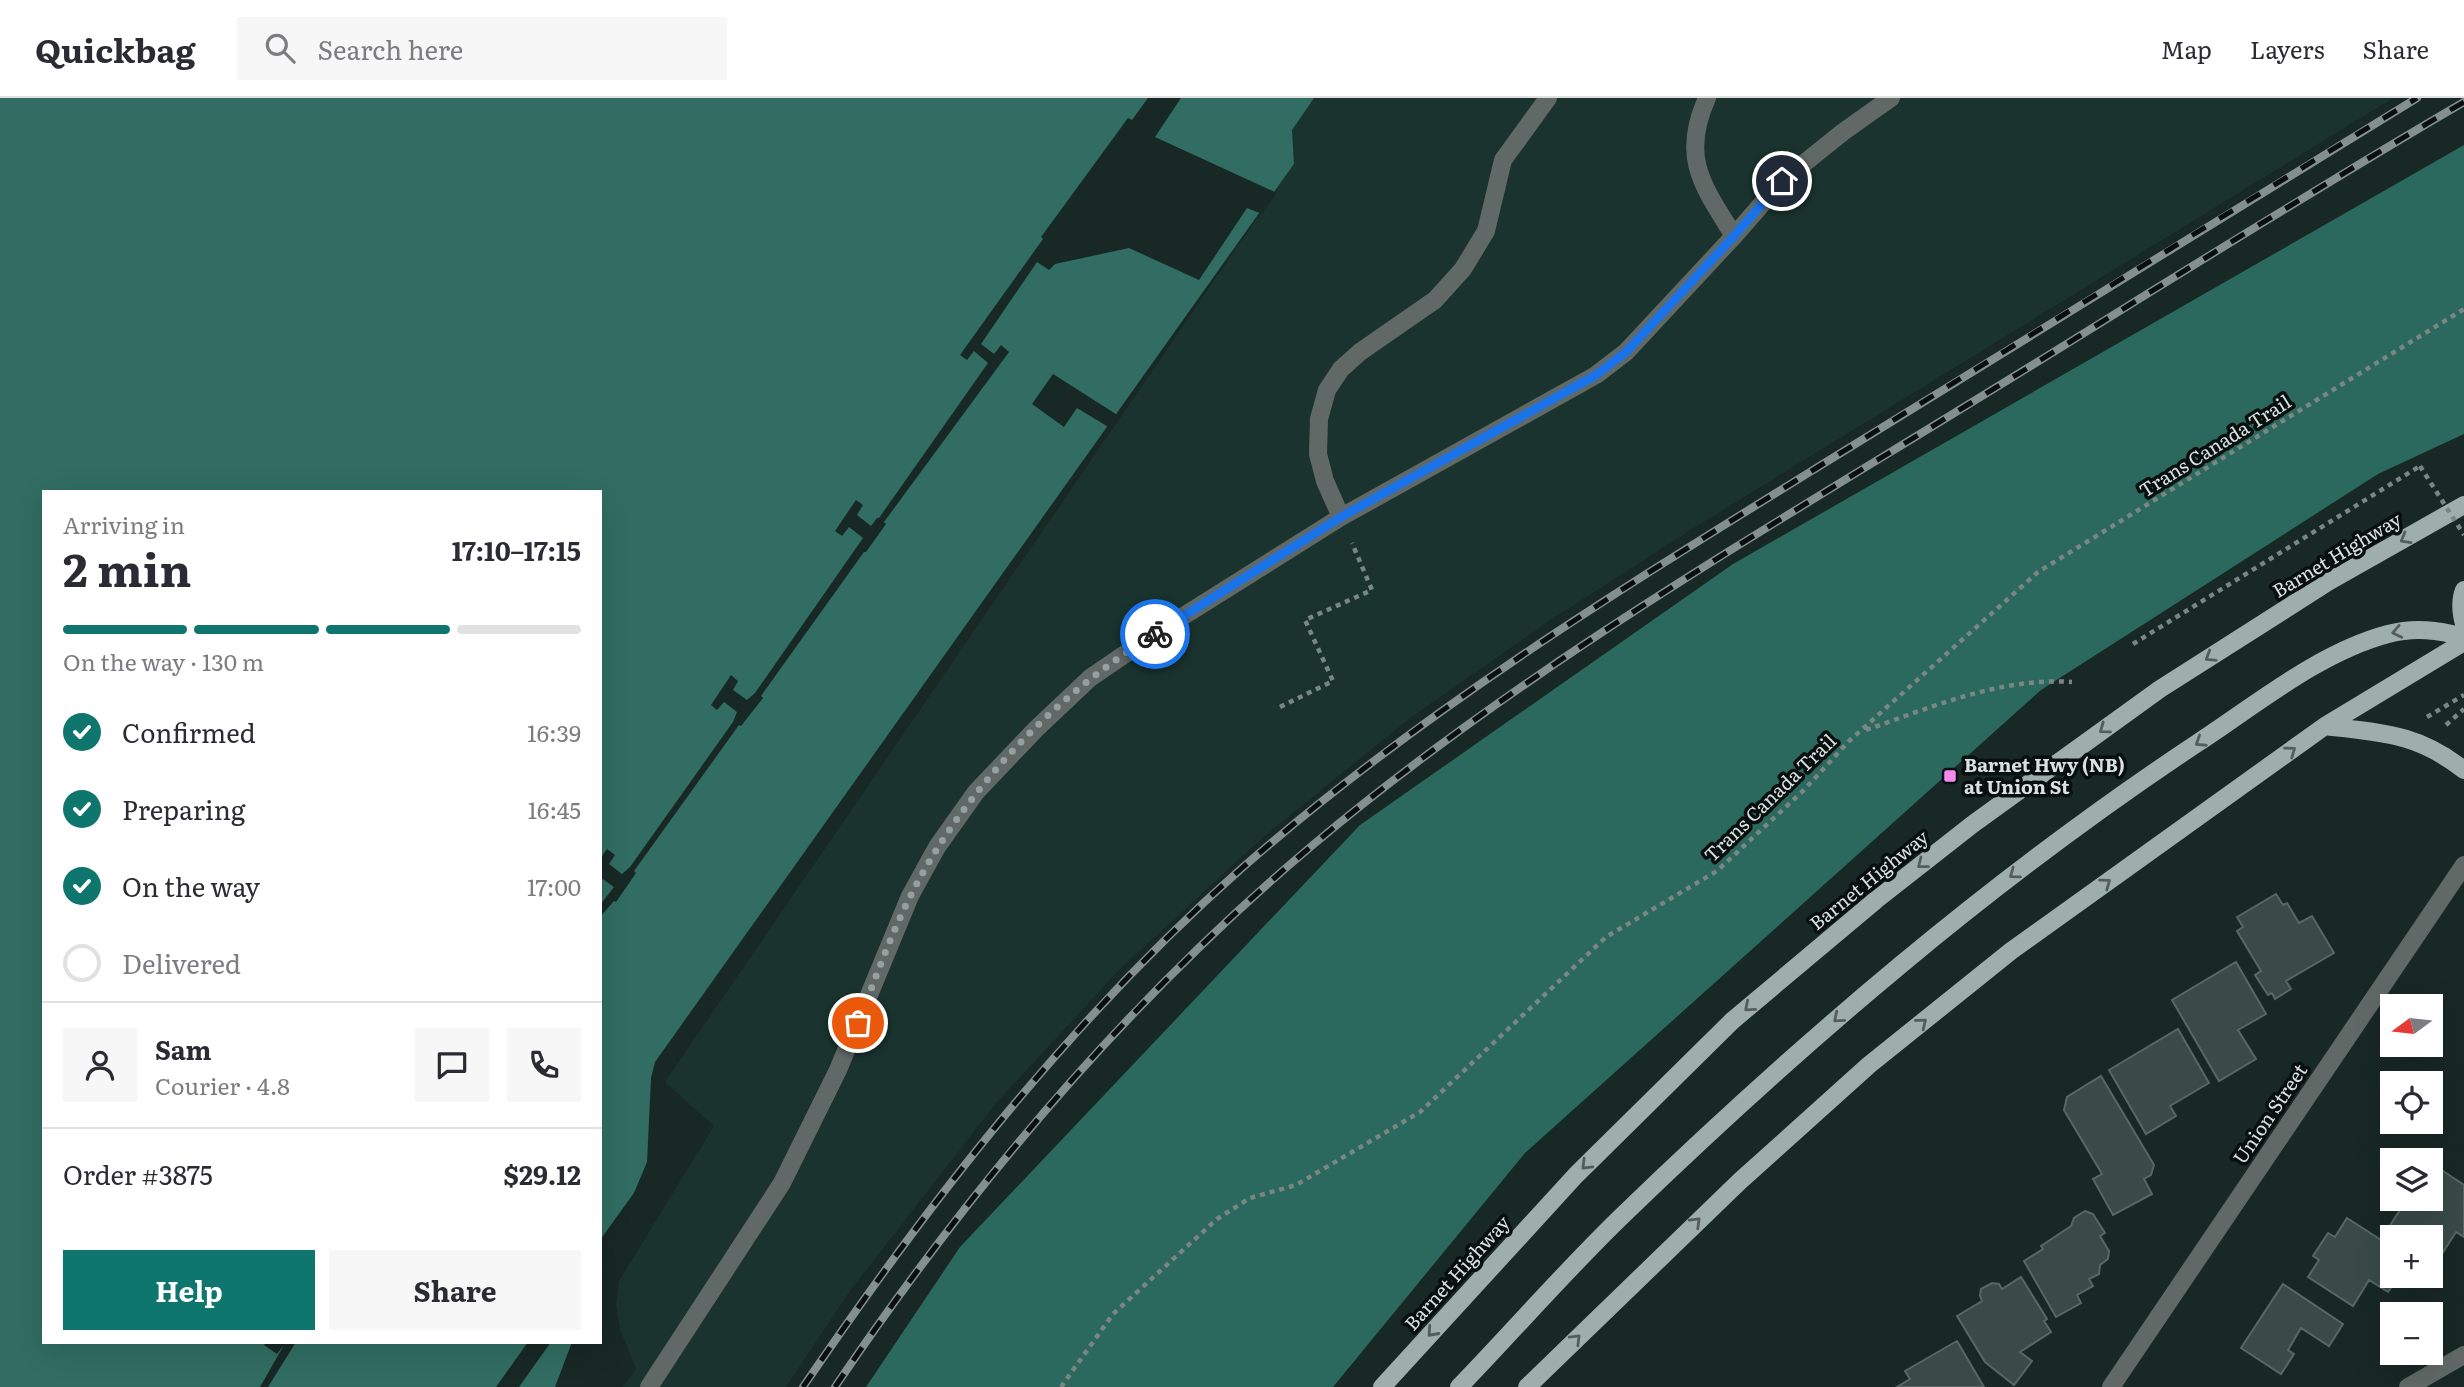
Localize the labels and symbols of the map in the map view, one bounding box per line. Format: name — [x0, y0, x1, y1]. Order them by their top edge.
pin — [1752, 151, 1812, 211]
street label: Trans Canada Trail — [2133, 387, 2296, 503]
street label: Barnet Highway — [2267, 505, 2406, 604]
one-way arrow — [2399, 531, 2412, 544]
courier — [1120, 599, 1190, 669]
one-way arrow — [2391, 624, 2403, 639]
one-way arrow — [2205, 648, 2218, 661]
one-way arrow — [2100, 720, 2112, 733]
street label: Trans Canada Trail — [1697, 727, 1842, 868]
one-way arrow — [2194, 734, 2207, 747]
one-way arrow — [2283, 746, 2296, 759]
place label: Barnet Hwy (NB) at Union St — [1964, 750, 2125, 800]
marker: Barnet Hwy (NB) at Union St — [1942, 768, 1958, 784]
street label: Barnet Highway — [1803, 822, 1934, 936]
one-way arrow — [1917, 856, 1930, 868]
one-way arrow — [2009, 866, 2022, 878]
one-way arrow — [2098, 879, 2111, 891]
pin — [828, 993, 888, 1053]
north arrow — [2380, 994, 2443, 1057]
one-way arrow — [1744, 999, 1757, 1011]
one-way arrow — [1834, 1010, 1847, 1022]
one-way arrow — [1913, 1019, 1926, 1031]
street label: Union Street — [2225, 1057, 2313, 1169]
one-way arrow — [1582, 1157, 1594, 1169]
street label: Barnet Highway — [1397, 1209, 1516, 1336]
one-way arrow — [1688, 1218, 1701, 1231]
one-way arrow — [1427, 1324, 1440, 1337]
one-way arrow — [1568, 1335, 1580, 1347]

